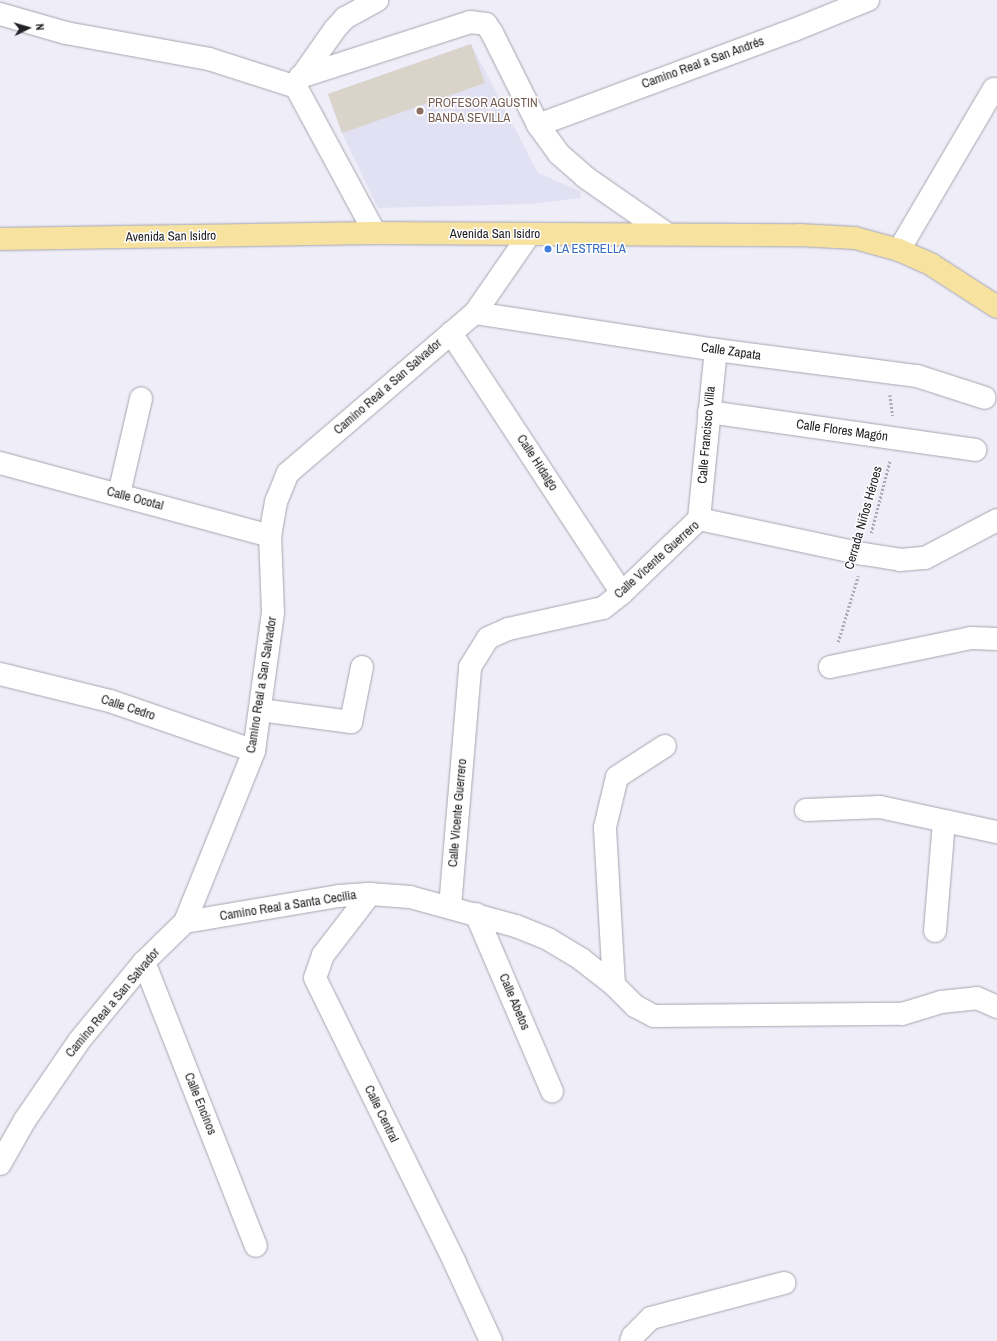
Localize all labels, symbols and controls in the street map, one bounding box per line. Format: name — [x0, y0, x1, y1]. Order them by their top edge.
north arrow — [8, 8, 48, 48]
text: N — [33, 23, 47, 31]
street label: Camino Real a San Andrés — [639, 33, 767, 93]
place label: PROFESOR AGUSTIN BANDA SEVILLA — [428, 96, 538, 127]
marker: PROFESOR AGUSTIN BANDA SEVILLA — [415, 106, 425, 116]
street label: Avenida San Isidro — [450, 226, 540, 242]
street label: Avenida San Isidro — [126, 228, 216, 246]
place label: LA ESTRELLA — [556, 241, 627, 257]
marker: LA ESTRELLA — [543, 244, 553, 254]
street label: Camino Real a San Salvador — [331, 336, 445, 438]
street label: Calle Zapata — [700, 340, 762, 364]
street label: Calle Francisco Villa — [695, 386, 719, 484]
street label: Calle Flores Magón — [795, 417, 889, 445]
street label: Calle Hidalgo — [513, 432, 561, 494]
street label: Cerrada Niños Héroes — [842, 465, 886, 571]
street label: Calle Ocotal — [105, 484, 165, 514]
street label: Calle Vicente Guerrero — [611, 518, 703, 602]
street label: Camino Real a San Salvador — [243, 616, 281, 754]
street label: Calle Cedro — [99, 692, 157, 724]
street label: Calle Vicente Guerrero — [445, 758, 471, 868]
street label: Camino Real a Santa Cecilia — [219, 887, 357, 925]
street label: Camino Real a San Salvador — [63, 945, 163, 1061]
street label: Calle Abetos — [495, 971, 533, 1033]
street label: Calle Encinos — [180, 1071, 220, 1137]
street label: Calle Central — [360, 1083, 402, 1145]

